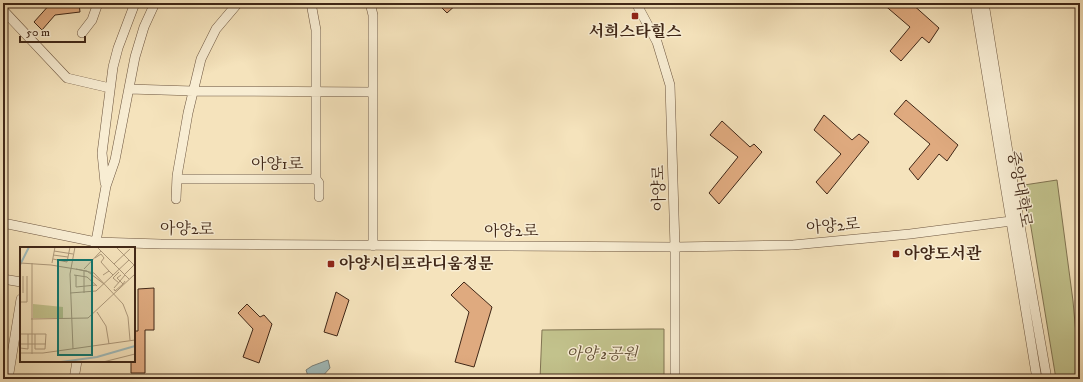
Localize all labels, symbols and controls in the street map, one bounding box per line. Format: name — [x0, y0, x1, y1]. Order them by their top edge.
marker: 서희스타힐스 — [630, 11, 640, 21]
scale bar — [20, 18, 85, 44]
place label: 서희스타힐스 — [589, 22, 682, 42]
text: 50 m — [26, 25, 50, 40]
street label: 중앙대학로 — [1003, 149, 1037, 229]
street label: 아양1로 — [251, 154, 304, 174]
street label: 아양로 — [649, 164, 669, 211]
street label: 아양2로 — [805, 214, 861, 238]
street label: 아양2로 — [160, 219, 215, 239]
street label: 아양2로 — [484, 221, 539, 241]
place label: 아양도서관 — [904, 244, 982, 264]
inset map — [20, 247, 135, 362]
marker: 아양도서관 — [891, 249, 901, 259]
place label: 아양시티프라디움정문 — [339, 254, 494, 274]
marker: 아양시티프라디움정문 — [326, 259, 336, 269]
park label: 아양 2공원 — [566, 344, 639, 364]

